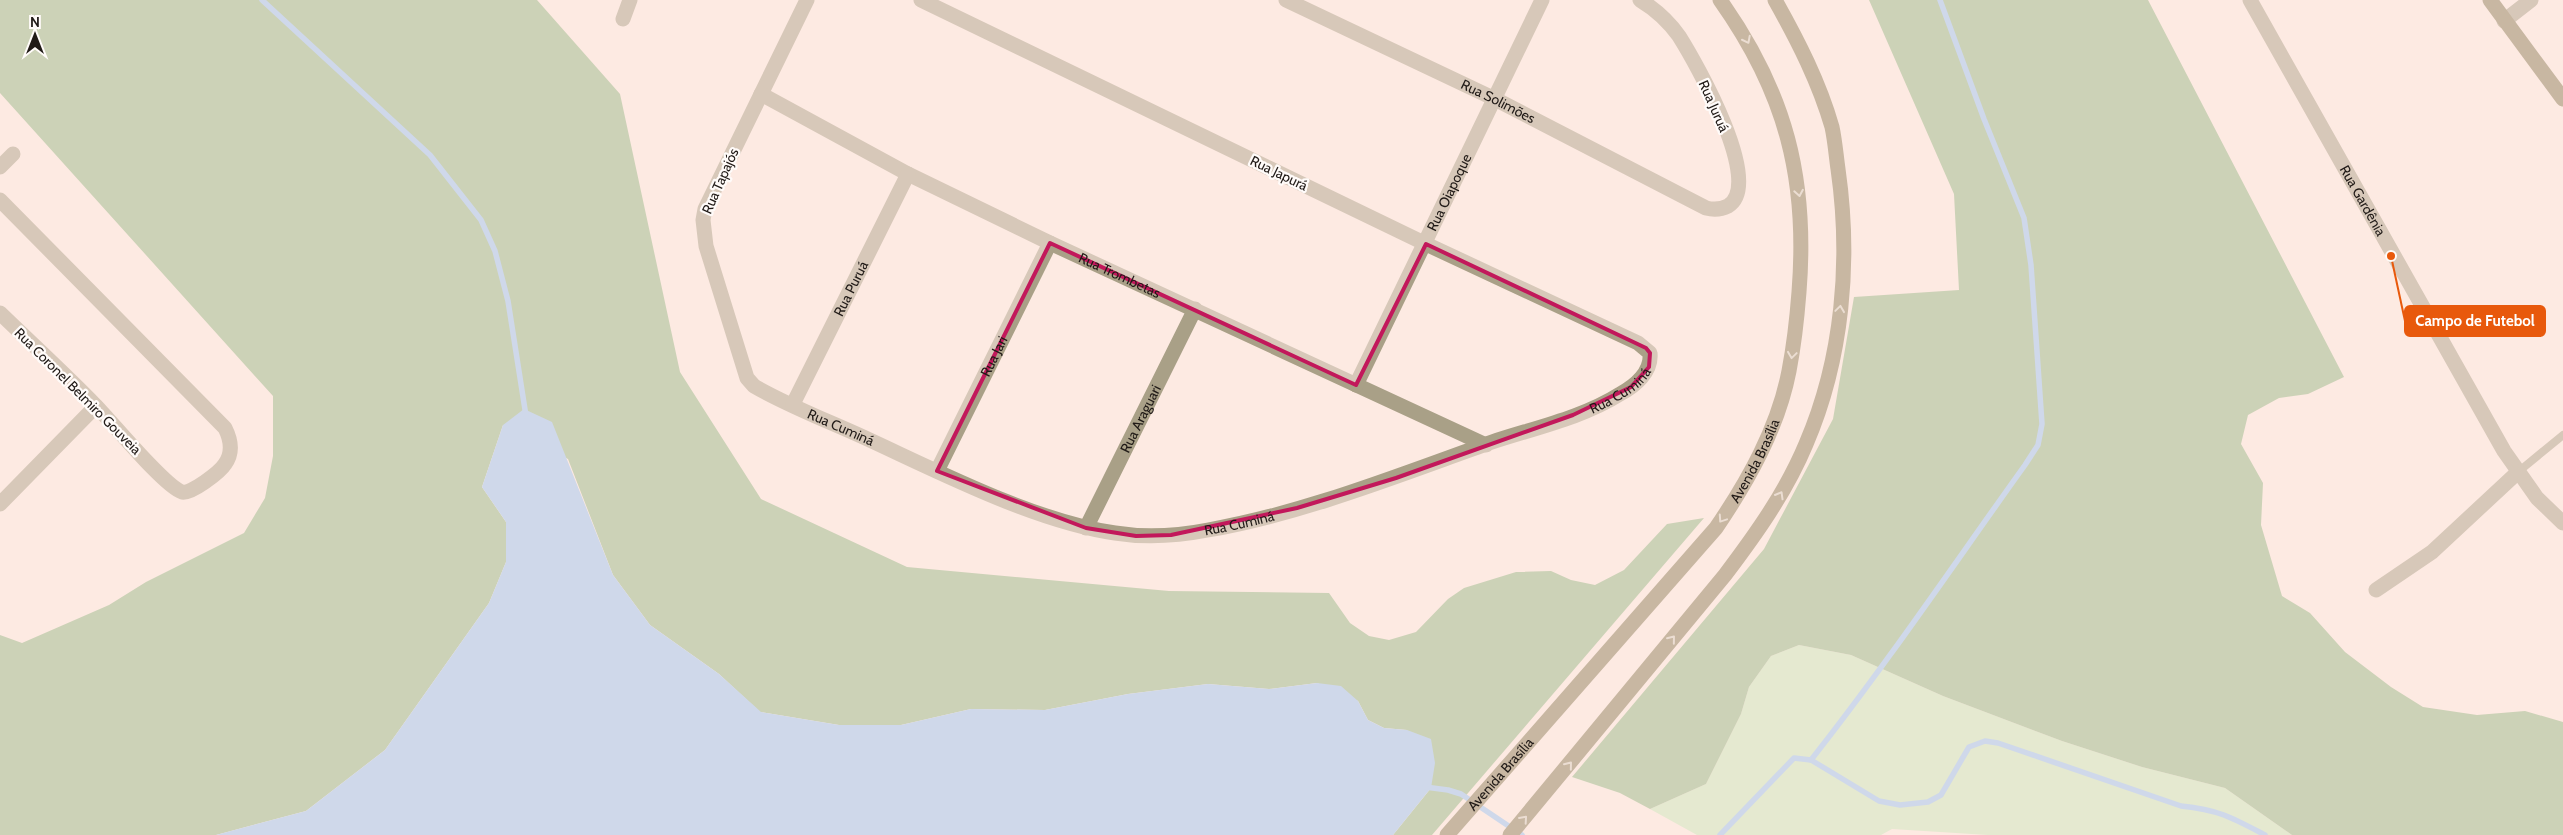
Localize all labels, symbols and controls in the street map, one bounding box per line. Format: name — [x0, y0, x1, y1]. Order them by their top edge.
north arrow — [10, 10, 60, 60]
text: N — [30, 13, 40, 31]
one-way arrow — [1741, 35, 1751, 44]
street label: Rua Solimões — [1458, 75, 1538, 127]
street label: Rua Juruá — [1695, 77, 1733, 135]
street label: Rua Tapajós — [698, 145, 742, 217]
street label: Rua Japurá — [1247, 151, 1311, 195]
street label: Rua Oiapoque — [1423, 151, 1475, 234]
street label: Rua Gardênia — [2336, 162, 2390, 239]
one-way arrow — [1793, 189, 1803, 198]
street label: Rua Trombetas — [1076, 249, 1164, 302]
street label: Rua Puruá — [829, 258, 872, 319]
one-way arrow — [1834, 304, 1845, 312]
callout: Campo de Futebol — [2405, 306, 2545, 336]
text: Campo de Futebol — [2415, 312, 2535, 330]
street label: Rua Coronel Belmiro Gouveia — [11, 324, 145, 458]
street label: Rua Jari — [976, 333, 1011, 380]
one-way arrow — [1787, 351, 1797, 359]
street label: Rua Cuminá — [1587, 364, 1655, 418]
street label: Rua Araguari — [1116, 382, 1165, 456]
street label: Rua Cuminá — [805, 405, 877, 450]
street label: Avenida Brasília — [1726, 416, 1784, 506]
one-way arrow — [1774, 492, 1784, 501]
street label: Rua Cuminá — [1203, 507, 1276, 540]
one-way arrow — [1719, 513, 1728, 523]
one-way arrow — [1667, 636, 1675, 645]
street label: Avenida Brasília — [1463, 733, 1538, 814]
one-way arrow — [1564, 762, 1572, 771]
one-way arrow — [1519, 815, 1528, 824]

